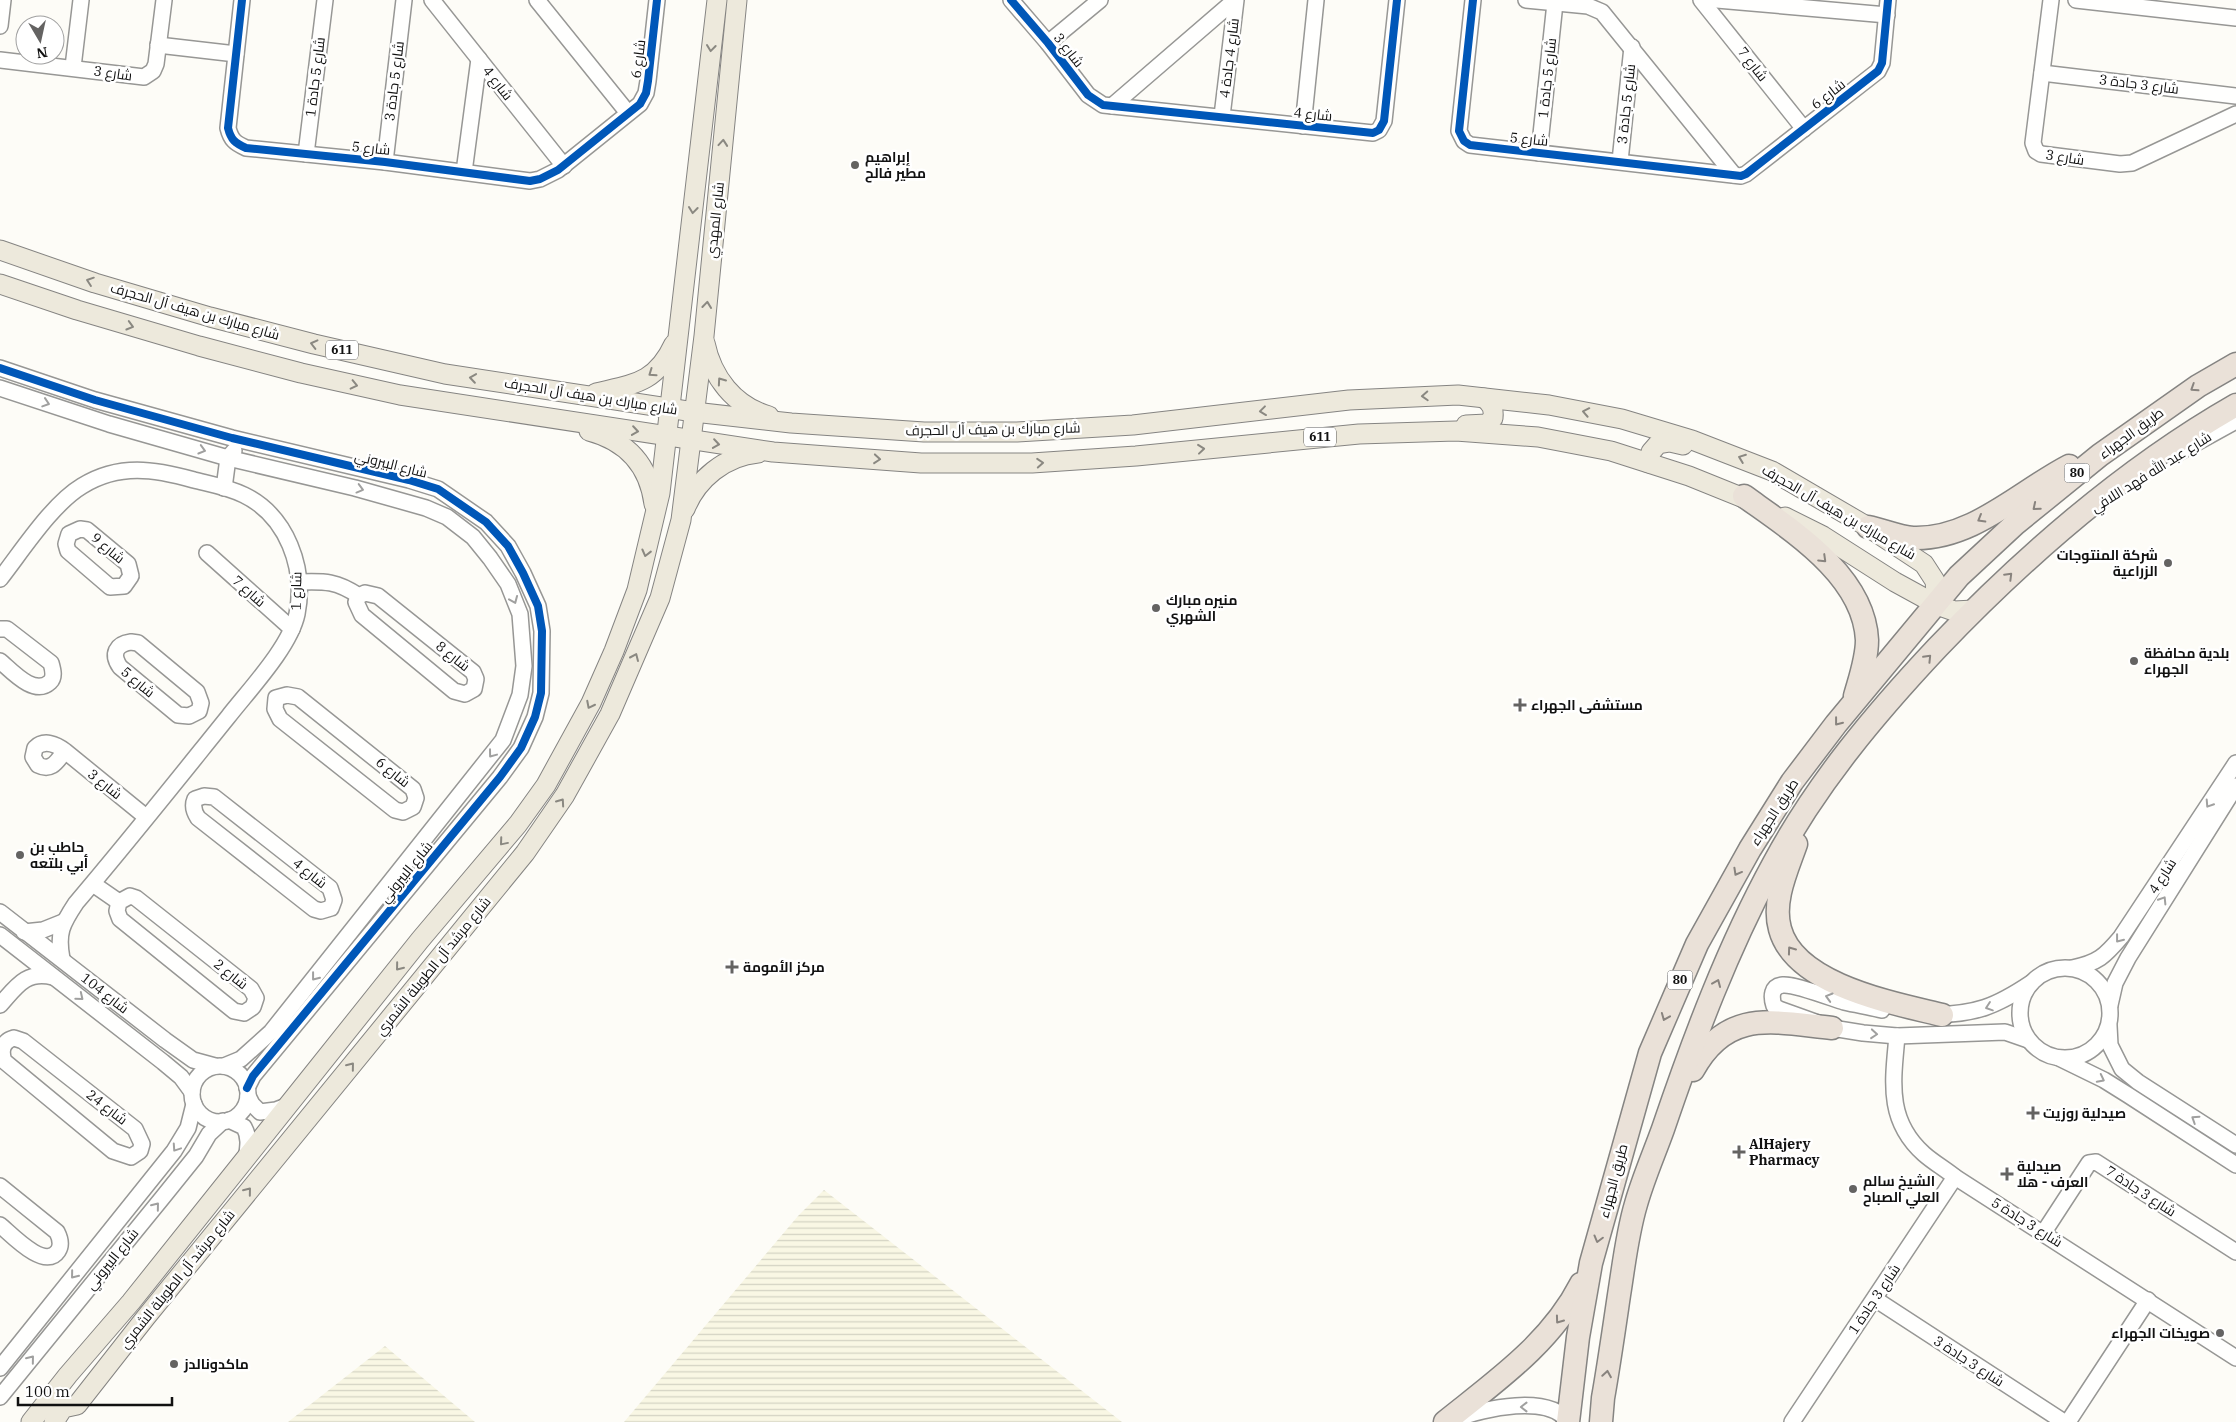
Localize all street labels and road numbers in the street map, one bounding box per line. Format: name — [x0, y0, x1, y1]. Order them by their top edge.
street label: شارع 4 جادة 4 — [1215, 17, 1243, 99]
street label: شارع 3 — [1050, 29, 1088, 71]
street label: شارع 5 جادة 1 — [301, 36, 329, 118]
street label: شارع 5 جادة 1 — [1534, 37, 1560, 119]
street label: شارع 6 — [627, 39, 649, 79]
street label: شارع 5 جادة 3 — [380, 40, 408, 122]
street label: شارع 7 — [1734, 43, 1772, 85]
street label: شارع 3 — [93, 61, 133, 85]
street label: شارع 4 — [479, 62, 517, 104]
street label: شارع 5 جادة 3 — [1613, 63, 1639, 145]
street label: شارع 3 جادة 3 — [2098, 70, 2180, 98]
street label: شارع 6 — [1807, 75, 1849, 113]
street label: شارع 4 — [1293, 103, 1333, 125]
street label: شارع 5 — [1509, 128, 1549, 150]
street label: شارع 5 — [351, 137, 391, 159]
street label: شارع 3 — [2044, 145, 2086, 169]
street label: شارع المهدي — [702, 181, 731, 259]
street label: شارع مبارك بن هيف آل الحجرف — [108, 278, 282, 344]
road number: 611 — [326, 340, 358, 360]
street label: شارع مبارك بن هيف آل الحجرف — [503, 373, 679, 419]
street label: طريق الجهراء — [2095, 403, 2167, 463]
street label: شارع مبارك بن هيف آل الحجرف — [905, 418, 1081, 440]
road number: 611 — [1304, 428, 1336, 447]
street label: شارع عبد الله فهد اللافي — [2087, 428, 2216, 519]
street label: شارع البيروني — [352, 446, 429, 485]
street label: شارع مبارك بن هيف آل الحجرف — [1759, 460, 1919, 564]
road number: 80 — [2064, 463, 2090, 482]
street label: شارع 9 — [87, 529, 129, 567]
street label: شارع 7 — [229, 571, 269, 611]
street label: شارع 1 — [287, 571, 305, 611]
street label: شارع 8 — [432, 637, 474, 675]
street label: شارع 5 — [117, 663, 159, 701]
street label: شارع 6 — [372, 753, 414, 791]
street label: شارع 3 — [84, 765, 126, 803]
street label: طريق الجهراء — [1746, 775, 1802, 849]
street label: شارع البيروني — [376, 838, 439, 908]
street label: شارع 4 — [289, 854, 331, 892]
street label: شارع 4 — [2144, 855, 2180, 897]
street label: شارع مرشد آل الطويلة الشمري — [371, 893, 497, 1041]
street label: شارع 2 — [210, 955, 252, 993]
street label: شارع 104 — [78, 969, 132, 1017]
road number: 80 — [1668, 970, 1692, 990]
street label: شارع 24 — [83, 1085, 131, 1129]
street label: طريق الجهراء — [1594, 1142, 1632, 1220]
street label: شارع 3 جادة 7 — [2102, 1162, 2180, 1220]
street label: شارع 3 جادة 5 — [1988, 1193, 2066, 1251]
street label: شارع مرشد آل الطويلة الشمري — [115, 1206, 241, 1354]
street label: شارع البيروني — [82, 1225, 145, 1295]
street label: شارع 3 جادة 1 — [1844, 1261, 1904, 1337]
street label: شارع 3 جادة 3 — [1930, 1332, 2008, 1390]

